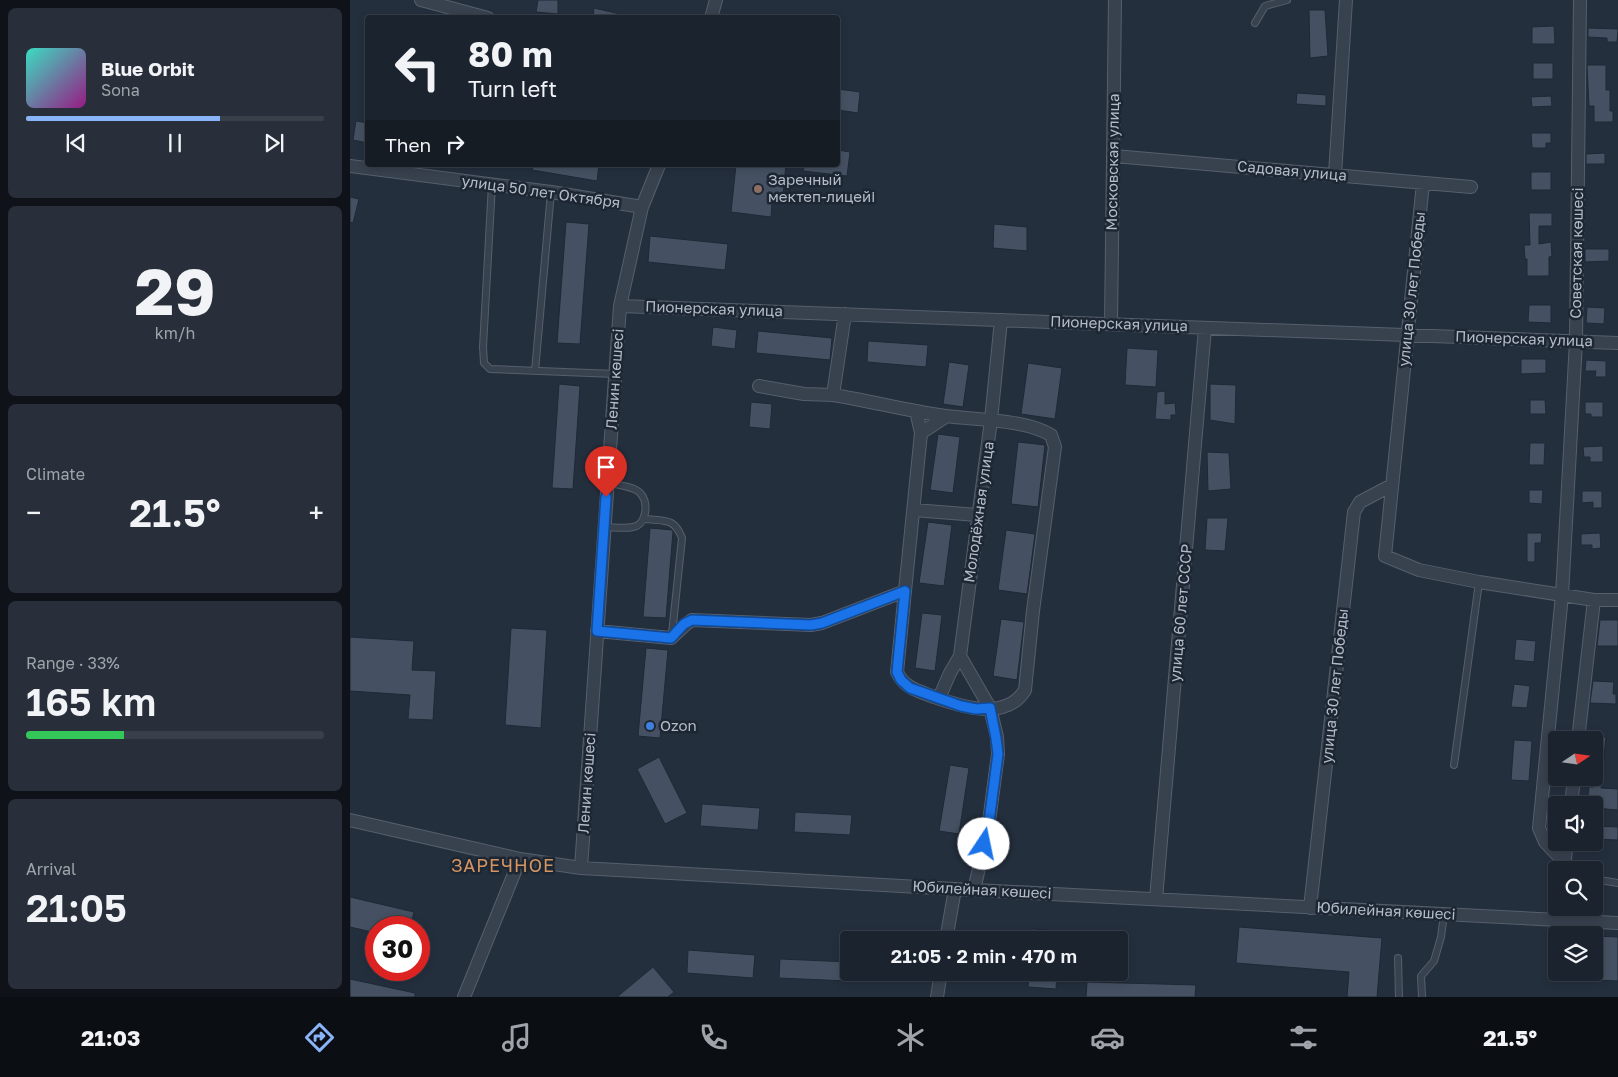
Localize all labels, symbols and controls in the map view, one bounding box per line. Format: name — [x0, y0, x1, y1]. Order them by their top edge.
text: 80 m — [468, 33, 553, 75]
icon: left — [385, 35, 450, 100]
text: Blue Orbit — [101, 57, 195, 80]
text: Turn left — [468, 75, 557, 102]
text: Sona — [101, 80, 140, 100]
street label: Московская улица — [1102, 93, 1122, 231]
icon: previous — [62, 129, 90, 157]
icon: pause — [161, 129, 189, 157]
icon: next — [260, 129, 288, 157]
icon: right — [441, 130, 469, 158]
text: Then — [385, 133, 431, 156]
street label: Садовая улица — [1237, 156, 1348, 184]
place label: Заречный мектеп-лицейі — [768, 170, 875, 205]
street label: улица 50 лет Октября — [461, 171, 622, 211]
marker: Заречный мектеп-лицейі — [752, 183, 764, 195]
street label: Советская көшесі — [1566, 187, 1586, 319]
street label: улица 30 лет Победы — [1394, 211, 1428, 367]
text: 29 — [135, 251, 215, 329]
street label: Пионерская улица — [645, 297, 783, 319]
street label: Пионерская улица — [1050, 312, 1188, 334]
text: km/h — [155, 323, 195, 343]
street label: Пионерская улица — [1455, 327, 1593, 349]
street label: Ленин көшесі — [602, 328, 627, 430]
street label: Молодёжная улица — [959, 440, 997, 584]
pin — [585, 446, 627, 497]
icon: arrive — [592, 453, 620, 481]
text: Climate — [26, 464, 85, 484]
text: 21.5° — [129, 490, 221, 535]
text: − — [26, 496, 41, 529]
text: + — [309, 496, 324, 529]
street label: улица 60 лет СССР — [1165, 543, 1195, 683]
street label: улица 30 лет Победы — [1317, 608, 1351, 764]
text: Range · 33% — [26, 653, 120, 673]
text: 165 km — [26, 679, 156, 724]
place label: Ozon — [660, 716, 697, 734]
marker: Ozon — [644, 720, 656, 732]
north arrow — [1548, 731, 1602, 786]
map controls — [1548, 731, 1603, 981]
street label: Ленин көшесі — [574, 732, 599, 834]
button: sound — [1548, 796, 1603, 851]
position arrow — [957, 817, 1009, 869]
district label: ЗАРЕЧНОЕ — [451, 854, 555, 876]
text: Arrival — [26, 859, 76, 879]
button: search — [1548, 861, 1603, 916]
street label: Юбилейная көшесі — [912, 876, 1052, 902]
text: 21:05 — [26, 885, 127, 930]
street label: Юбилейная көшесі — [1316, 897, 1456, 923]
speed limit sign: 30 — [365, 916, 430, 981]
button: layers — [1548, 926, 1603, 981]
text: 21:05 · 2 min · 470 m — [891, 944, 1077, 967]
icon: directions — [302, 1020, 337, 1055]
icon: music — [499, 1020, 534, 1055]
icon: phone — [696, 1020, 731, 1055]
icon: climate — [893, 1020, 928, 1055]
icon: car — [1090, 1020, 1125, 1055]
icon: filters — [1286, 1020, 1321, 1055]
text: 21:03 — [81, 1024, 140, 1051]
text: 21.5° — [1483, 1024, 1537, 1051]

